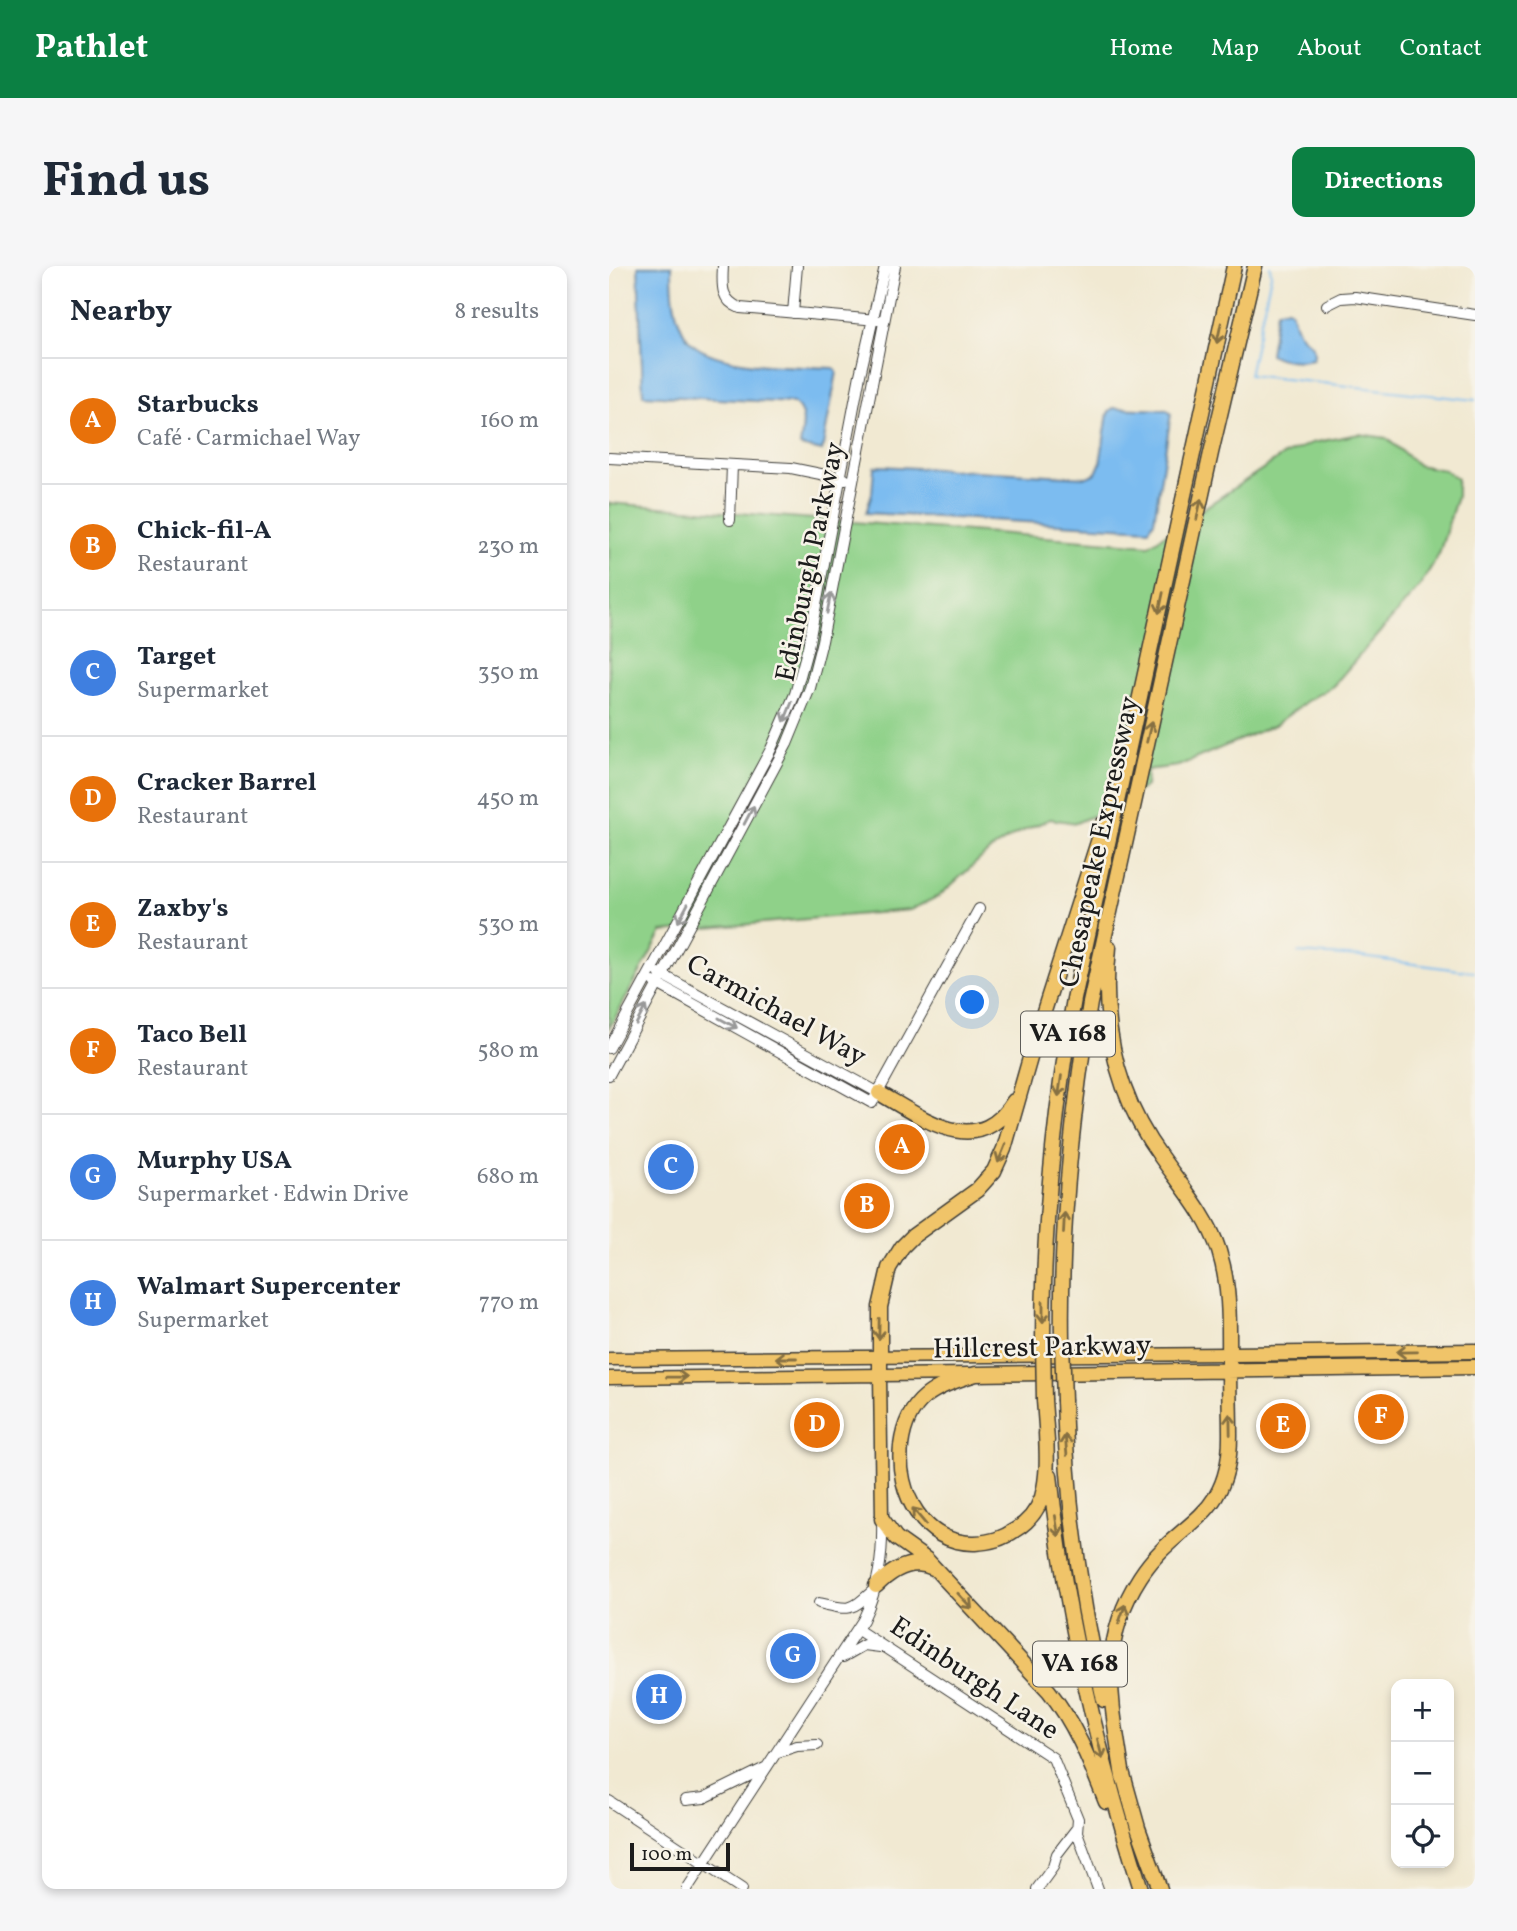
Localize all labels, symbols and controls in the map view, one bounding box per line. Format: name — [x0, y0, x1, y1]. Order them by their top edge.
text: Pathlet — [35, 26, 148, 72]
text: Home — [1109, 32, 1173, 66]
text: Map — [1211, 32, 1259, 66]
text: About — [1297, 32, 1362, 66]
text: Contact — [1400, 32, 1482, 66]
button: Directions — [1292, 147, 1475, 217]
text: Find us — [42, 148, 210, 217]
text: Nearby — [70, 291, 172, 333]
text: 8 results — [455, 296, 539, 328]
one-way arrow — [1212, 321, 1225, 344]
text: Starbucks — [137, 387, 259, 423]
text: A — [85, 405, 101, 437]
text: 160 m — [480, 405, 539, 437]
text: Café · Carmichael Way — [137, 423, 361, 455]
street label: Edinburgh Parkway — [767, 438, 855, 686]
one-way arrow — [1193, 499, 1206, 521]
text: Chick-fil-A — [137, 513, 271, 549]
text: B — [85, 531, 101, 563]
text: 230 m — [477, 531, 539, 563]
text: Restaurant — [137, 549, 248, 581]
one-way arrow — [1153, 591, 1167, 614]
one-way arrow — [823, 592, 837, 615]
text: Target — [137, 639, 216, 675]
text: C — [86, 657, 100, 689]
text: 350 m — [478, 657, 539, 689]
text: Supermarket — [137, 675, 269, 707]
street label: Chesapeake Expressway — [1050, 693, 1150, 991]
one-way arrow — [781, 700, 794, 722]
one-way arrow — [1143, 721, 1157, 744]
text: Cracker Barrel — [137, 765, 317, 801]
text: D — [85, 783, 101, 815]
text: 450 m — [477, 783, 539, 815]
text: Restaurant — [137, 801, 248, 833]
one-way arrow — [743, 805, 757, 826]
text: Zaxby's — [137, 891, 228, 927]
one-way arrow — [675, 902, 689, 923]
text: E — [86, 909, 100, 941]
text: 530 m — [478, 909, 539, 941]
text: Restaurant — [137, 927, 248, 959]
street label: Carmichael Way — [679, 945, 873, 1077]
your location — [955, 985, 989, 1019]
one-way arrow — [635, 1005, 649, 1026]
road number: VA 168 — [1021, 1012, 1115, 1056]
one-way arrow — [718, 1016, 738, 1030]
text: Taco Bell — [137, 1017, 247, 1053]
text: F — [86, 1035, 100, 1067]
text: 580 m — [477, 1035, 539, 1067]
text: Restaurant — [137, 1053, 248, 1085]
one-way arrow — [1054, 1074, 1067, 1097]
pin: A — [879, 1121, 925, 1173]
pin: C — [648, 1141, 694, 1193]
one-way arrow — [995, 1141, 1008, 1163]
text: Murphy USA — [137, 1143, 292, 1179]
text: G — [85, 1161, 101, 1193]
text: 680 m — [477, 1161, 539, 1193]
text: Supermarket · Edwin Drive — [137, 1179, 409, 1211]
pin: B — [844, 1180, 890, 1232]
one-way arrow — [1057, 1212, 1070, 1235]
text: Walmart Supercenter — [137, 1269, 401, 1305]
text: H — [84, 1287, 102, 1319]
text: 770 m — [479, 1287, 539, 1319]
one-way arrow — [1036, 1301, 1050, 1324]
text: Supermarket — [137, 1305, 269, 1337]
one-way arrow — [872, 1318, 886, 1341]
street label: Hillcrest Parkway — [933, 1327, 1151, 1369]
one-way arrow — [1396, 1345, 1419, 1359]
one-way arrow — [775, 1351, 798, 1364]
one-way arrow — [665, 1370, 688, 1384]
pin: F — [1358, 1391, 1404, 1443]
pin: D — [794, 1399, 840, 1451]
pin: E — [1260, 1400, 1306, 1452]
one-way arrow — [1223, 1413, 1237, 1436]
one-way arrow — [1059, 1434, 1072, 1457]
one-way arrow — [912, 1507, 928, 1525]
one-way arrow — [1051, 1514, 1064, 1536]
one-way arrow — [957, 1592, 974, 1609]
one-way arrow — [1117, 1603, 1129, 1625]
street label: Edinburgh Lane — [882, 1608, 1066, 1750]
pin: G — [770, 1630, 816, 1682]
road number: VA 168 — [1033, 1642, 1127, 1686]
pin: H — [636, 1671, 682, 1723]
map controls — [1391, 1679, 1454, 1868]
button: + — [1391, 1679, 1454, 1742]
one-way arrow — [1094, 1737, 1107, 1760]
button: − — [1391, 1742, 1454, 1805]
button: locate — [1391, 1805, 1454, 1868]
scale bar — [630, 1840, 730, 1872]
text: 100 m — [641, 1842, 692, 1868]

